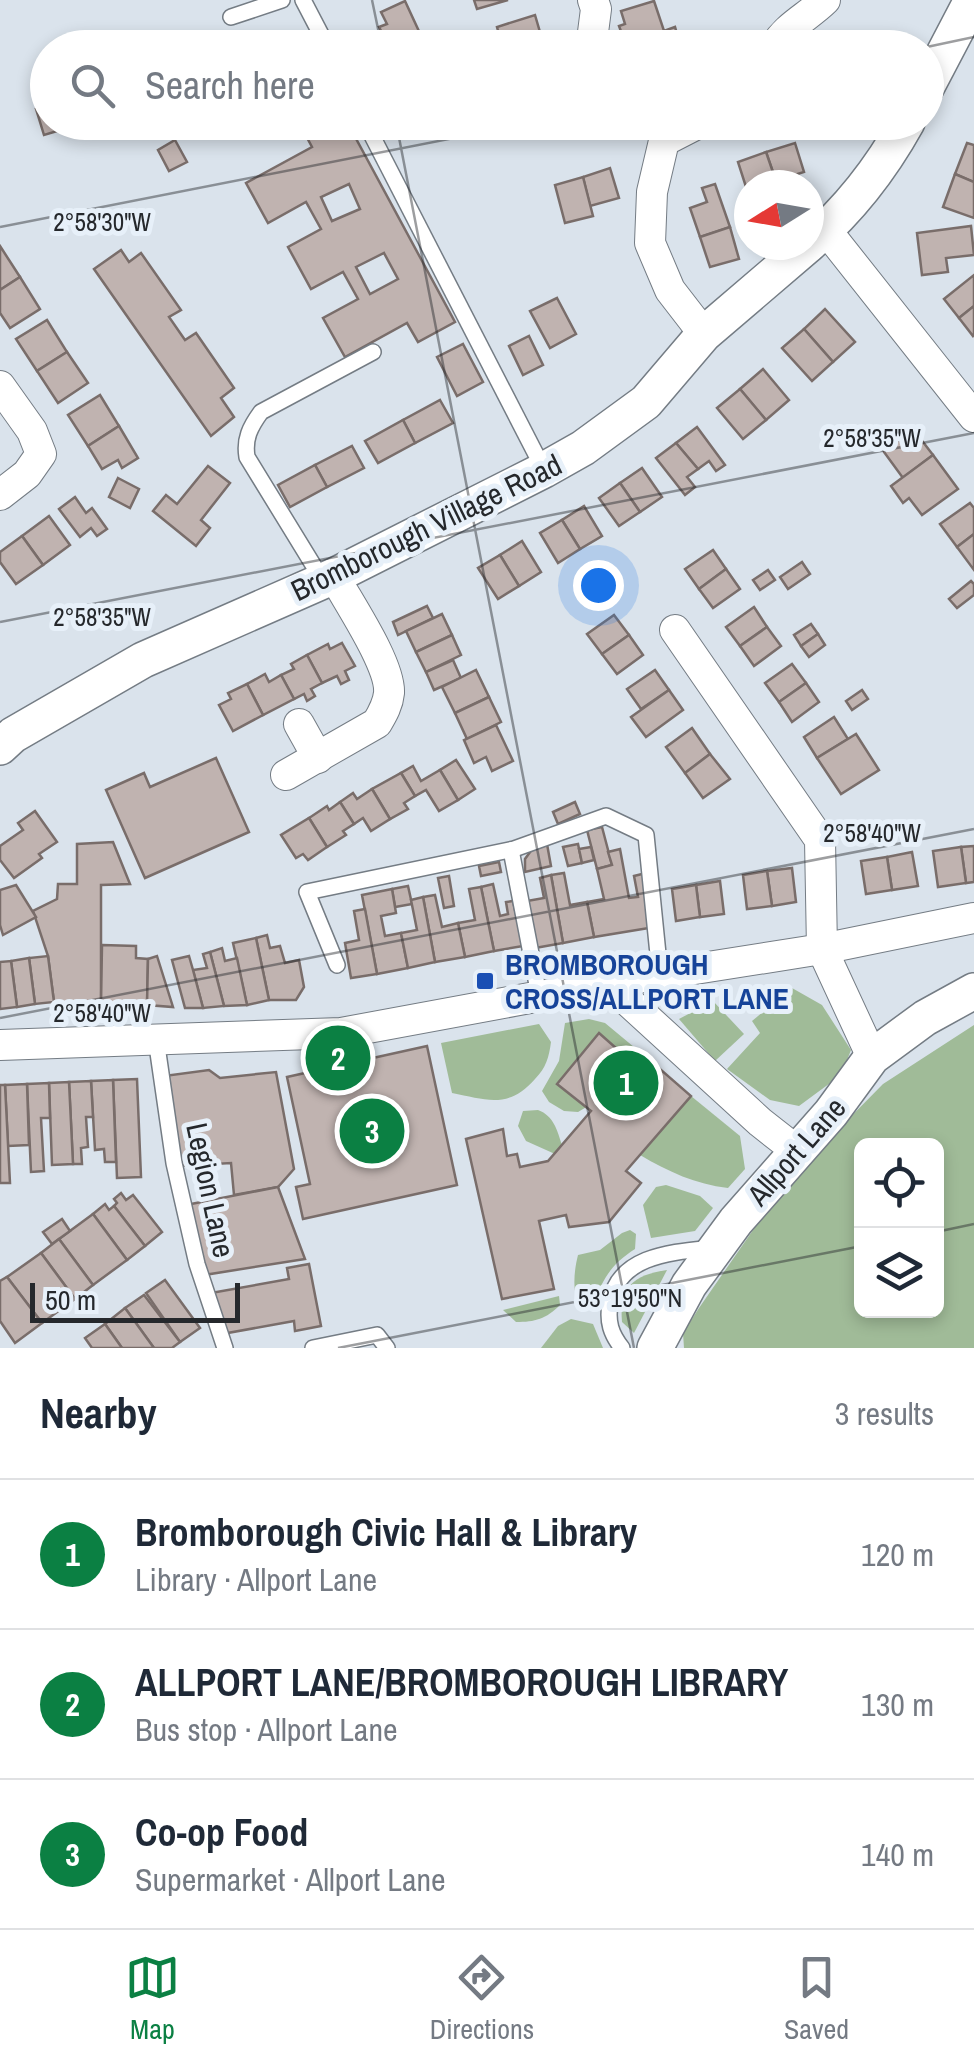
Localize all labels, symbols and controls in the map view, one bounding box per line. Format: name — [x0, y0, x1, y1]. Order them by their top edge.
search box — [30, 30, 944, 140]
icon: search — [65, 58, 120, 113]
text: Search here — [145, 60, 315, 111]
north arrow — [734, 170, 824, 260]
text: 2°58'30"W — [53, 205, 151, 239]
text: 2°58'35"W — [823, 421, 921, 455]
street label: Bromborough Village Road — [284, 444, 568, 610]
your location — [573, 560, 624, 611]
text: 2°58'35"W — [53, 600, 151, 634]
text: 2°58'40"W — [823, 816, 921, 850]
place label: BROMBOROUGH CROSS/ALLPORT LANE — [505, 944, 789, 1018]
marker: BROMBOROUGH CROSS/ALLPORT LANE — [474, 970, 496, 992]
text: 2°58'40"W — [53, 996, 151, 1030]
pin: 2 — [306, 1020, 370, 1096]
pin: 1 — [594, 1046, 658, 1120]
street label: Allport Lane — [737, 1088, 854, 1214]
pin: 3 — [340, 1094, 404, 1168]
street label: Legion Lane — [177, 1119, 245, 1261]
map controls — [854, 1138, 944, 1318]
button: locate — [854, 1138, 944, 1228]
button: layers — [854, 1228, 944, 1318]
scale bar — [30, 1278, 240, 1322]
text: 50 m — [45, 1281, 96, 1319]
text: 53°19'50"N — [578, 1281, 682, 1315]
text: Nearby — [40, 1385, 157, 1441]
text: 3 results — [835, 1392, 934, 1435]
text: Bromborough Civic Hall & Library — [135, 1507, 637, 1558]
text: 1 — [65, 1533, 80, 1576]
text: 120 m — [861, 1533, 934, 1576]
text: Library · Allport Lane — [135, 1558, 377, 1601]
text: ALLPORT LANE/BROMBOROUGH LIBRARY — [135, 1657, 788, 1708]
text: 2 — [65, 1683, 80, 1726]
text: 130 m — [861, 1683, 934, 1726]
text: Bus stop · Allport Lane — [135, 1708, 398, 1751]
text: Co-op Food — [135, 1807, 308, 1858]
text: 3 — [65, 1833, 80, 1876]
text: 140 m — [861, 1833, 934, 1876]
text: Supermarket · Allport Lane — [135, 1858, 446, 1901]
tab: Map — [125, 1950, 180, 2048]
tab: Directions — [430, 1950, 534, 2048]
tab: Saved — [784, 1950, 849, 2048]

